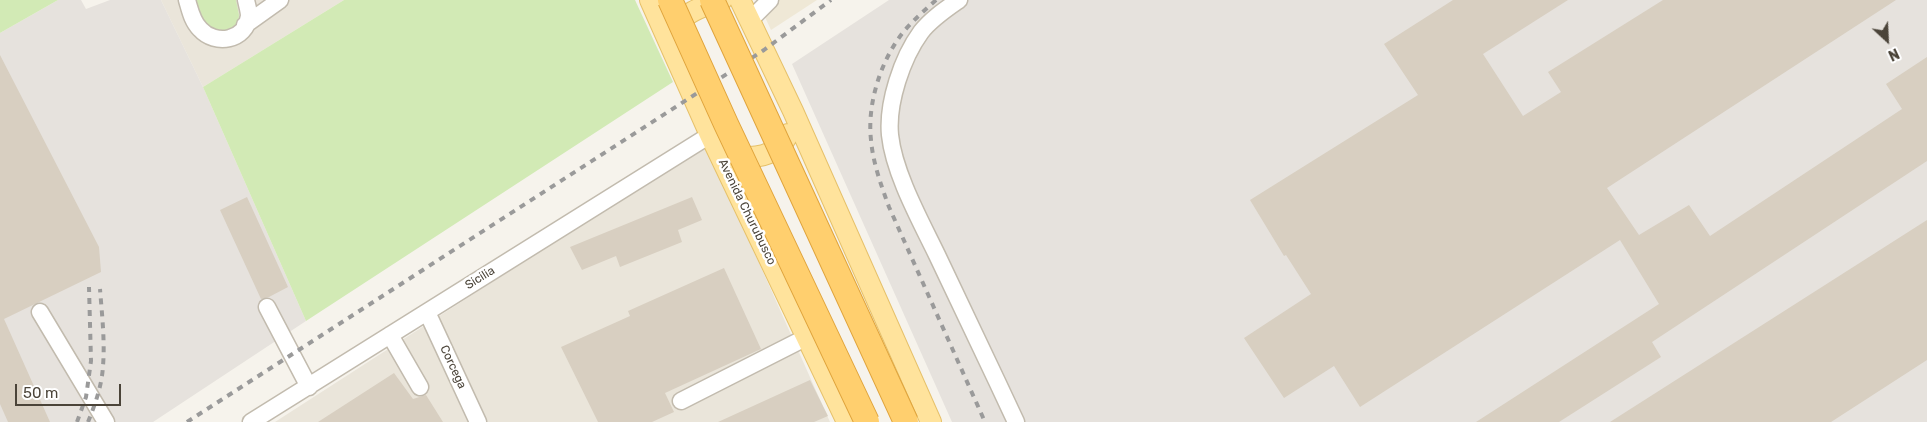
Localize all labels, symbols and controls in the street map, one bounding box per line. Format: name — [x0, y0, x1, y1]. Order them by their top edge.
north arrow — [1862, 15, 1912, 65]
text: N — [1885, 44, 1902, 64]
street label: Avenida Churubusco — [715, 157, 779, 267]
street label: Sicilia — [462, 263, 498, 293]
street label: Corcega — [437, 343, 469, 391]
scale bar — [18, 374, 124, 406]
text: 50 m — [23, 384, 58, 402]

